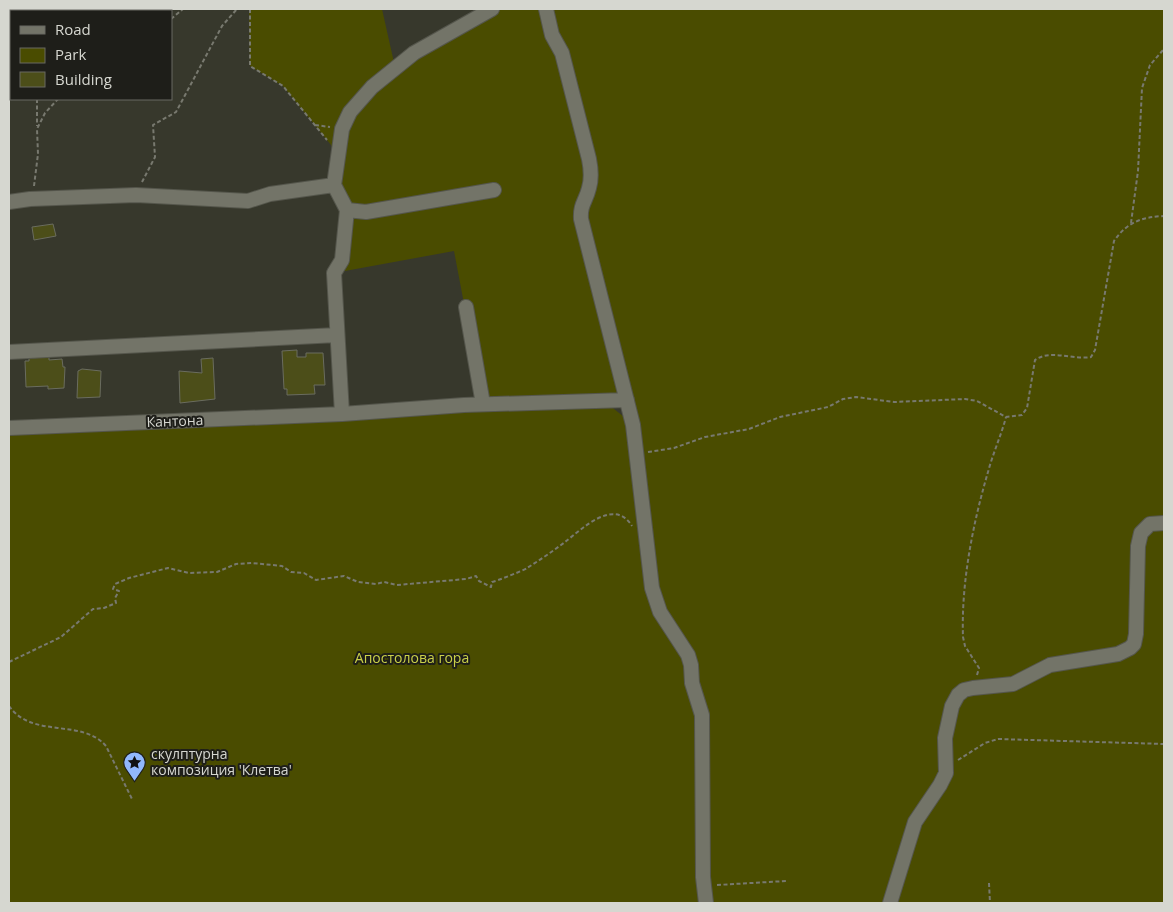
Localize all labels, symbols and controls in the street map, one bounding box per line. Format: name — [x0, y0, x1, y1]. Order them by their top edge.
legend — [10, 10, 172, 100]
text: Road — [55, 19, 91, 39]
text: Park — [55, 44, 86, 64]
text: Building — [55, 69, 112, 89]
street label: Кантона — [146, 410, 204, 431]
park label: Апостолова гора — [355, 648, 469, 667]
place label: скулптурна композиция 'Клетва' — [151, 744, 292, 779]
place icon: скулптурна композиция 'Клетва' — [123, 750, 147, 781]

